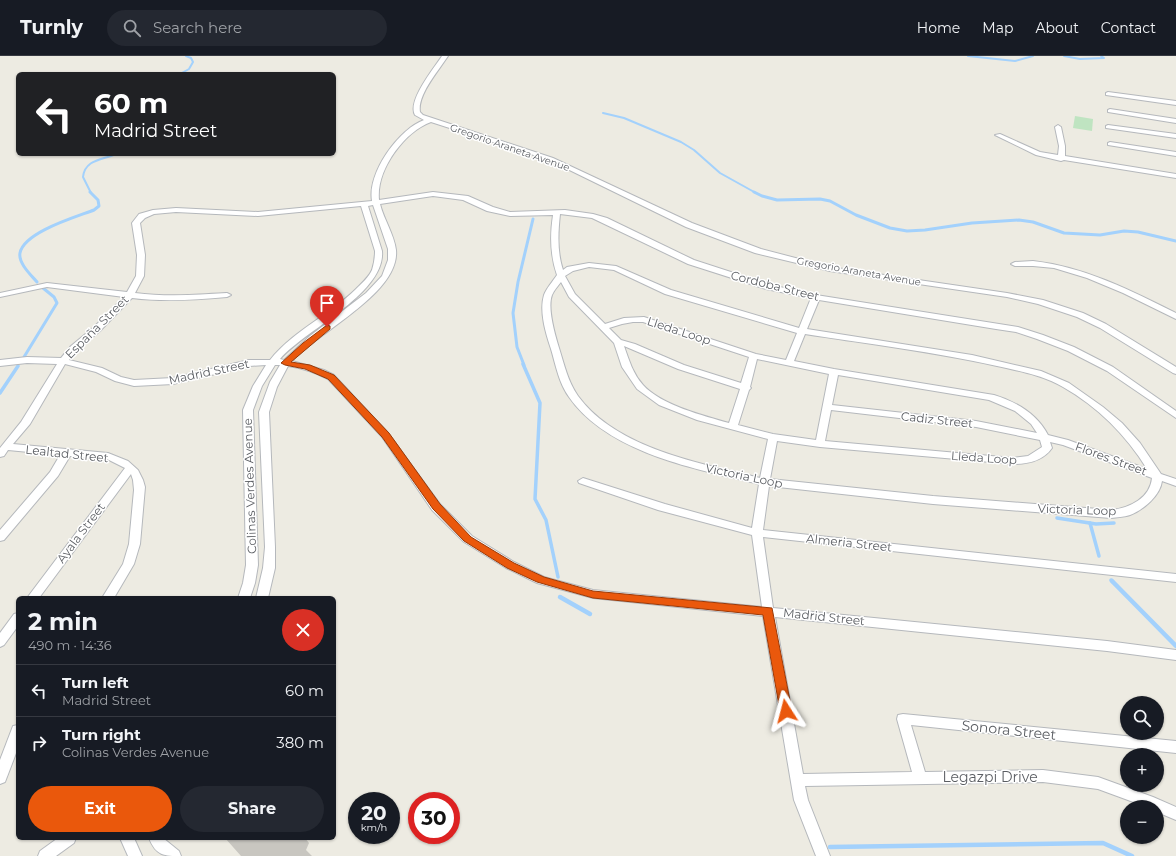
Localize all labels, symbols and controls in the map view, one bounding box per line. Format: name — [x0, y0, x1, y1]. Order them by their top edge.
search box — [107, 10, 387, 46]
text: Turnly — [20, 16, 83, 39]
icon: search — [121, 17, 143, 39]
text: Search here — [153, 18, 242, 37]
text: Home — [917, 19, 960, 37]
text: Map — [982, 19, 1013, 37]
text: About — [1035, 19, 1079, 37]
text: Contact — [1101, 19, 1156, 37]
text: 60 m — [94, 86, 168, 120]
icon: left — [28, 88, 80, 140]
text: Madrid Street — [94, 120, 217, 142]
street label: Gregorio Araneta Avenue — [448, 121, 571, 174]
street label: Gregorio Araneta Avenue — [796, 254, 922, 289]
street label: Cordoba Street — [729, 267, 821, 304]
pin — [310, 286, 344, 327]
street label: España Street — [62, 292, 132, 362]
icon: arrive — [316, 292, 338, 314]
street label: Lleda Loop — [645, 313, 713, 348]
street label: Madrid Street — [167, 356, 251, 387]
street label: Cadiz Street — [900, 408, 974, 431]
street label: Colinas Verdes Avenue — [240, 418, 259, 554]
street label: Flores Street — [1073, 439, 1149, 479]
street label: Lealtad Street — [25, 442, 109, 465]
street label: Lleda Loop — [951, 448, 1018, 467]
street label: Victoria Loop — [704, 460, 784, 491]
street label: Ayala Street — [53, 500, 108, 566]
street label: Victoria Loop — [1037, 501, 1117, 518]
street label: Almeria Street — [805, 531, 893, 554]
street label: Madrid Street — [782, 605, 866, 628]
text: 2 min — [28, 607, 98, 636]
button: close — [282, 609, 324, 651]
text: 490 m · 14:36 — [28, 637, 112, 653]
text: Turn left — [62, 673, 129, 692]
icon: left — [28, 680, 50, 702]
text: 60 m — [285, 681, 324, 700]
position arrow — [765, 690, 807, 732]
text: Madrid Street — [62, 692, 151, 708]
map controls — [1120, 696, 1164, 844]
button: search — [1120, 696, 1164, 740]
street label: Sonora Street — [961, 716, 1057, 744]
text: Turn right — [62, 725, 141, 744]
icon: right — [28, 732, 50, 754]
text: 380 m — [276, 733, 324, 752]
text: Colinas Verdes Avenue — [62, 744, 209, 760]
button: + — [1120, 748, 1164, 792]
street label: Legazpi Drive — [942, 768, 1038, 786]
button: Exit — [28, 786, 172, 832]
button: Share — [180, 786, 324, 832]
speed limit sign: 30 — [408, 792, 460, 844]
button: − — [1120, 800, 1164, 844]
text: 20 — [361, 801, 387, 825]
text: km/h — [361, 821, 387, 834]

